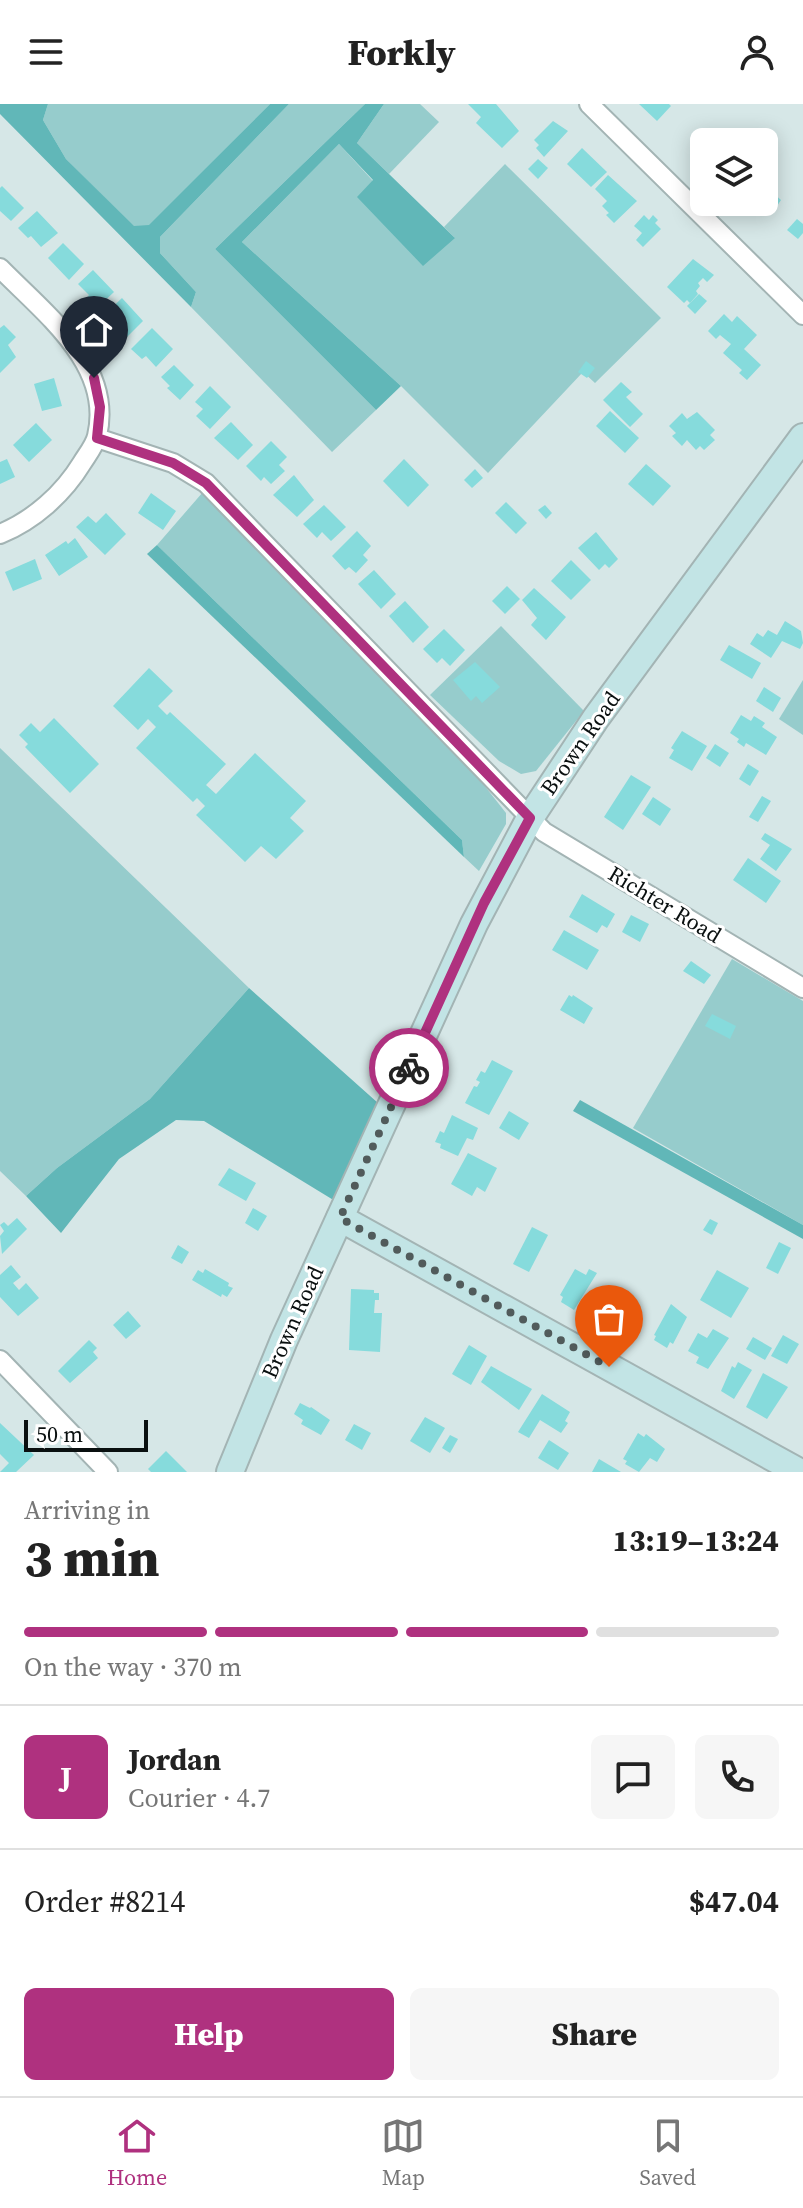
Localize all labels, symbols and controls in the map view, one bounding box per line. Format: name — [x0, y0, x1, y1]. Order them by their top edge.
text: Forkly — [347, 28, 456, 77]
icon: menu — [24, 30, 68, 74]
icon: person — [735, 30, 779, 74]
map controls — [690, 128, 778, 216]
button: layers — [690, 128, 778, 216]
pin — [60, 296, 128, 378]
icon: home — [72, 308, 116, 352]
street label: Brown Road — [533, 685, 627, 801]
street label: Richter Road — [603, 858, 728, 950]
courier — [369, 1028, 449, 1108]
icon: bike — [387, 1046, 431, 1090]
street label: Brown Road — [254, 1261, 330, 1383]
pin — [575, 1285, 643, 1367]
icon: bag — [587, 1297, 631, 1341]
scale bar — [24, 1416, 148, 1452]
text: 50 m — [36, 1419, 83, 1449]
text: Arriving in — [24, 1492, 150, 1528]
text: 13:19–13:24 — [612, 1520, 779, 1561]
text: 3 min — [24, 1522, 160, 1593]
text: On the way · 370 m — [24, 1649, 242, 1685]
button: chat — [591, 1735, 675, 1819]
button: phone — [695, 1735, 779, 1819]
text: Jordan — [128, 1739, 221, 1780]
text: J — [60, 1757, 72, 1798]
text: Courier · 4.7 — [128, 1780, 270, 1816]
text: Order #8214 — [24, 1881, 185, 1922]
text: $47.04 — [689, 1881, 779, 1922]
button: Help — [24, 1988, 394, 2080]
button: Share — [410, 1988, 779, 2080]
tab: Home — [107, 2114, 167, 2192]
tab: Map — [381, 2114, 425, 2192]
tab: Saved — [640, 2114, 696, 2192]

